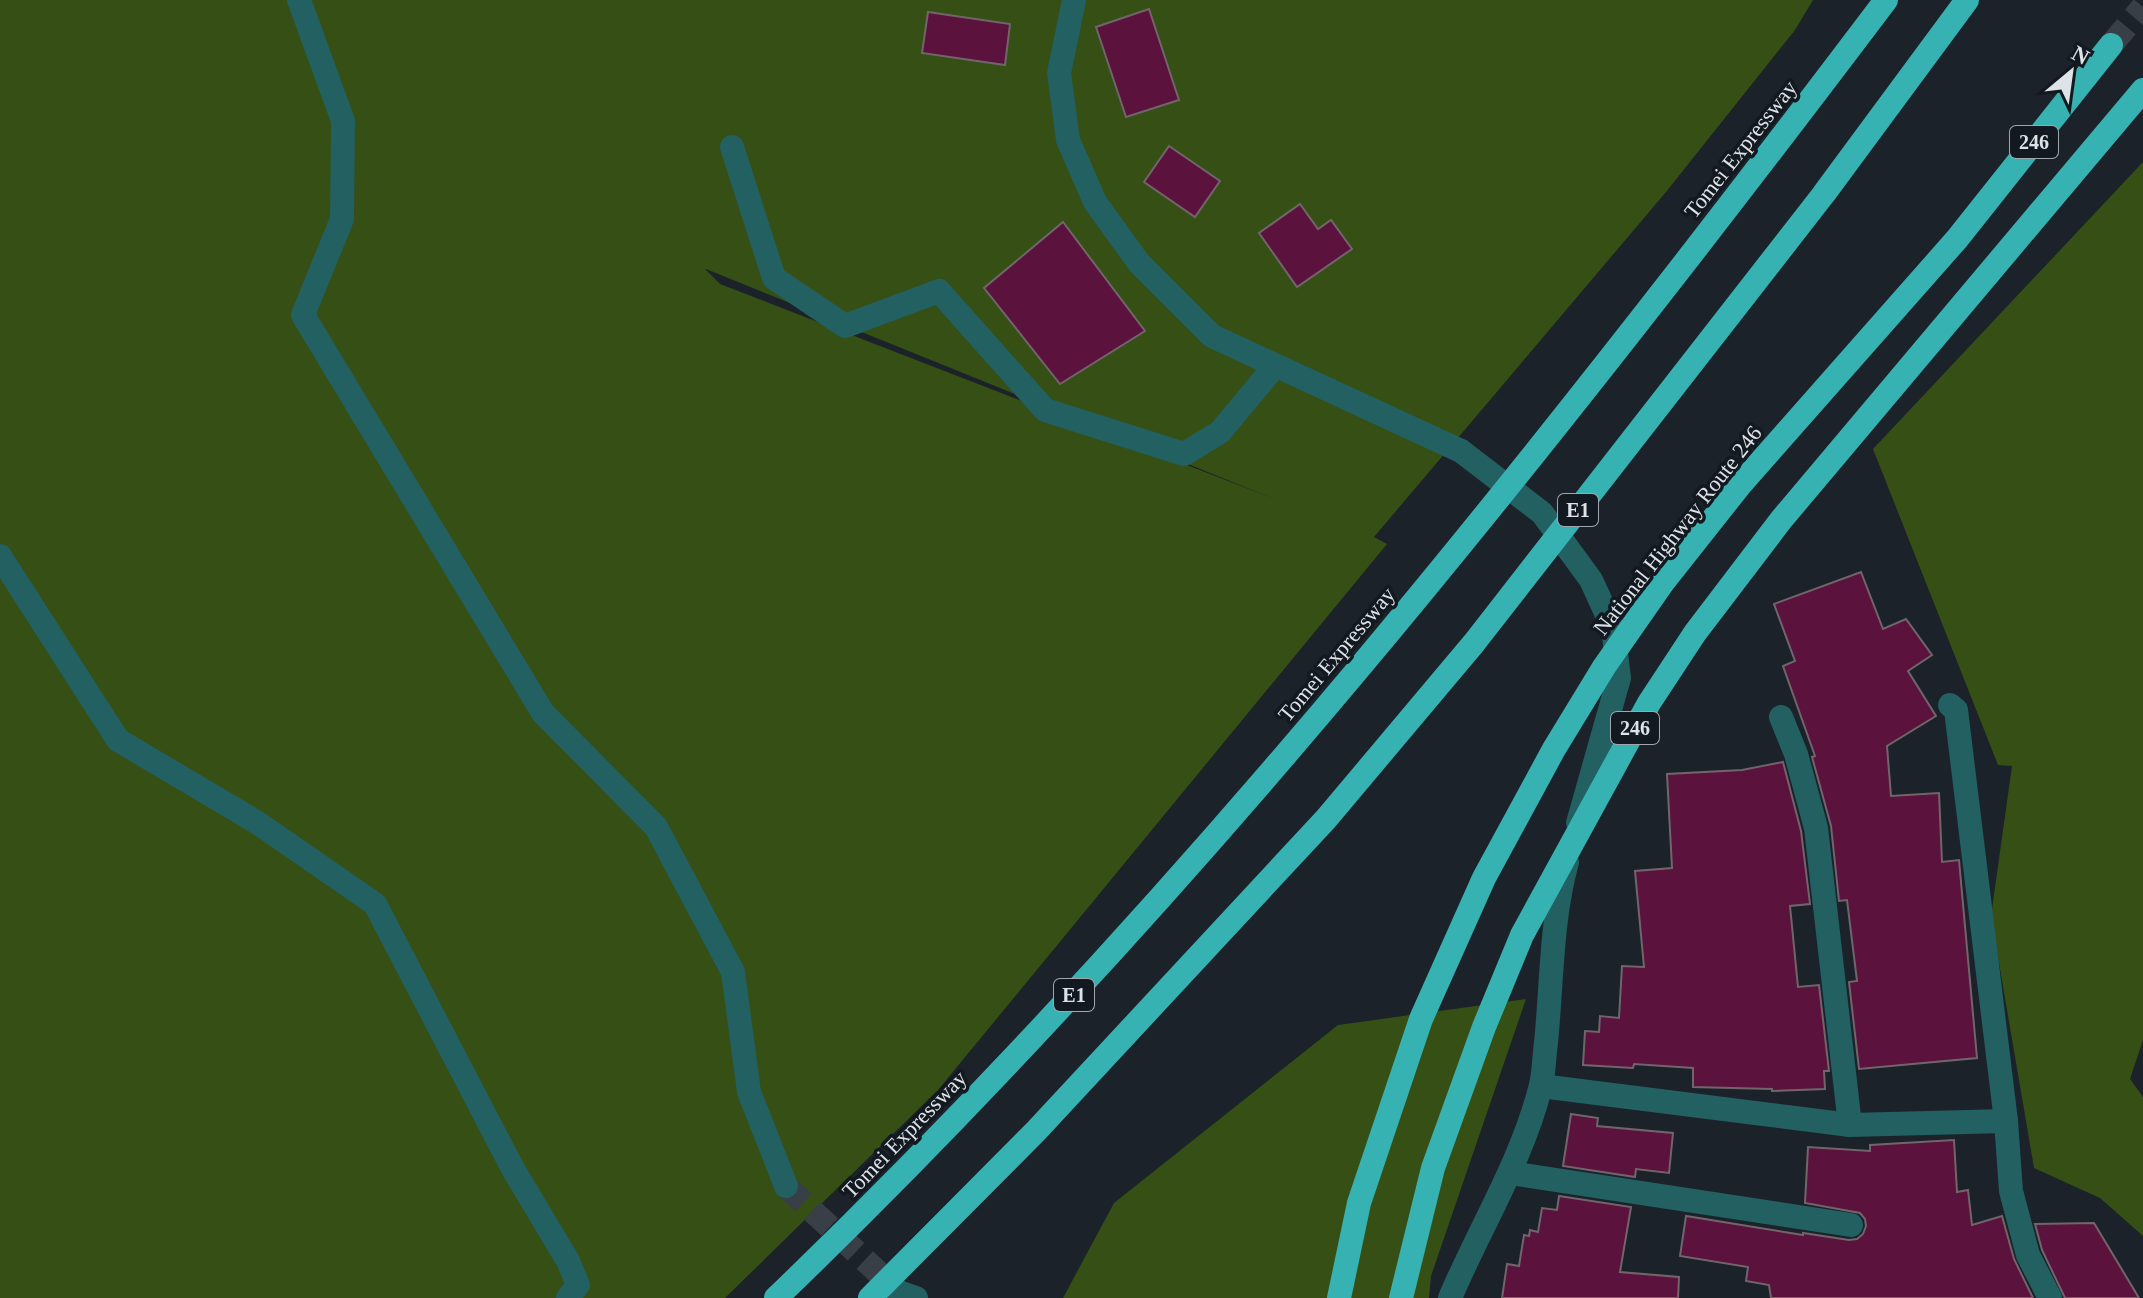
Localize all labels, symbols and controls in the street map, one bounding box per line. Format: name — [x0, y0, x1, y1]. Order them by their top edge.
north arrow — [2031, 32, 2111, 112]
text: N — [2067, 40, 2094, 70]
street label: Tomei Expressway — [1679, 76, 1802, 223]
road number: 246 — [2010, 126, 2058, 158]
street label: National Highway Route 246 — [1588, 421, 1767, 640]
road number: E1 — [1558, 494, 1598, 526]
street label: Tomei Expressway — [1273, 582, 1400, 727]
road number: 246 — [1611, 712, 1659, 744]
road number: E1 — [1054, 979, 1094, 1011]
street label: Tomei Expressway — [837, 1065, 972, 1203]

